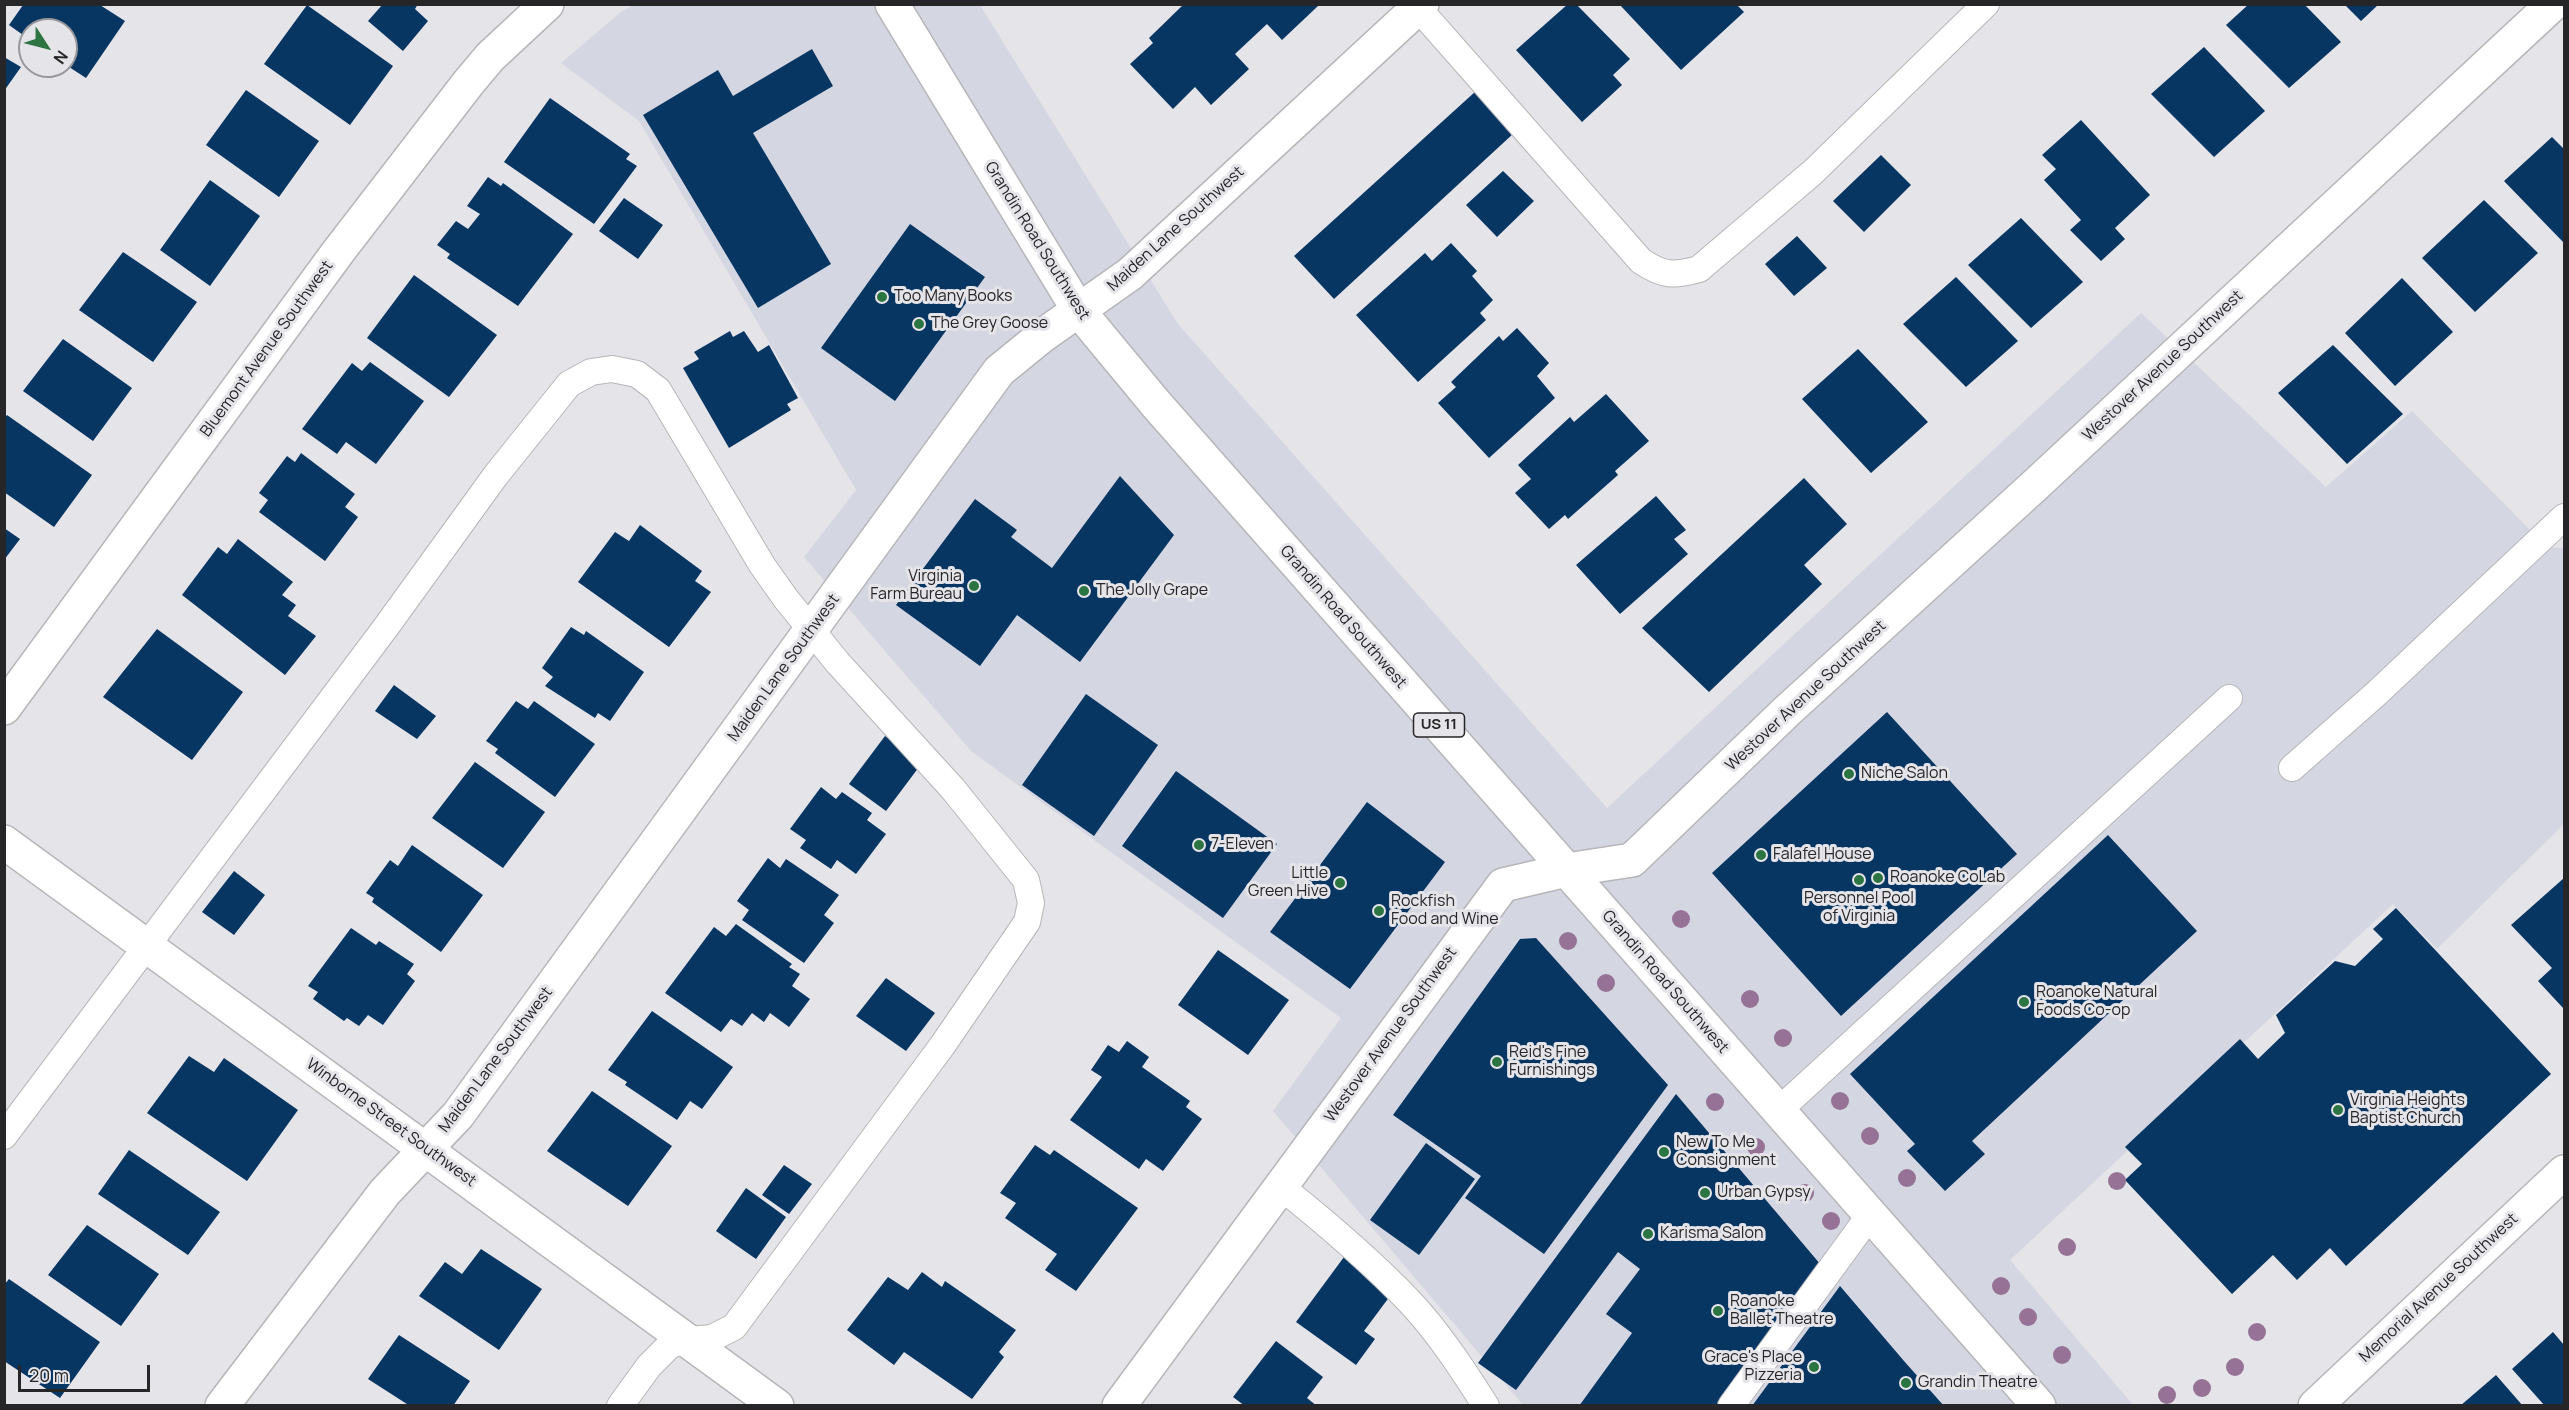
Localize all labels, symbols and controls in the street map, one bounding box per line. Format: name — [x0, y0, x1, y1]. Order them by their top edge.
north arrow — [18, 18, 78, 78]
text: N — [49, 46, 73, 69]
street label: Grandin Road Southwest — [980, 158, 1094, 324]
street label: Maiden Lane Southwest — [1104, 163, 1248, 295]
street label: Bluemont Avenue Southwest — [197, 257, 337, 441]
place label: Too Many Books — [894, 287, 1012, 307]
street label: Westover Avenue Southwest — [2079, 287, 2247, 445]
marker: Too Many Books — [875, 290, 889, 304]
place label: The Grey Goose — [931, 314, 1048, 334]
marker: The Grey Goose — [912, 317, 926, 331]
street label: Grandin Road Southwest — [1276, 542, 1410, 692]
place label: Virginia Farm Bureau — [870, 567, 962, 605]
marker: Virginia Farm Bureau — [967, 579, 981, 593]
place label: The Jolly Grape — [1096, 581, 1208, 601]
marker: The Jolly Grape — [1077, 584, 1091, 598]
street label: Maiden Lane Southwest — [724, 591, 844, 745]
street label: Westover Avenue Southwest — [1722, 617, 1890, 775]
road number: US 11 — [1414, 713, 1464, 737]
place label: Niche Salon — [1861, 764, 1948, 784]
marker: Niche Salon — [1842, 767, 1856, 781]
place label: 7-Eleven — [1211, 835, 1274, 855]
marker: 7-Eleven — [1192, 838, 1206, 852]
place label: Falafel House — [1773, 845, 1872, 865]
marker: Falafel House — [1754, 848, 1768, 862]
place label: Little Green Hive — [1248, 864, 1328, 902]
place label: Roanoke CoLab — [1890, 868, 2005, 888]
marker: Roanoke CoLab — [1871, 871, 1885, 885]
marker: Personnel Pool of Virginia — [1852, 873, 1866, 887]
marker: Little Green Hive — [1333, 876, 1347, 890]
place label: Personnel Pool of Virginia — [1804, 889, 1914, 927]
place label: Rockfish Food and Wine — [1391, 892, 1499, 930]
marker: Rockfish Food and Wine — [1372, 904, 1386, 918]
street label: Grandin Road Southwest — [1598, 907, 1732, 1057]
street label: Westover Avenue Southwest — [1321, 944, 1461, 1126]
street label: Maiden Lane Southwest — [435, 983, 557, 1137]
place label: Roanoke Natural Foods Co-op — [2036, 983, 2158, 1021]
marker: Roanoke Natural Foods Co-op — [2017, 995, 2031, 1009]
place label: Reid's Fine Furnishings — [1509, 1043, 1595, 1081]
street label: Winborne Street Southwest — [302, 1055, 480, 1191]
marker: Reid's Fine Furnishings — [1490, 1055, 1504, 1069]
place label: Virginia Heights Baptist Church — [2350, 1091, 2465, 1129]
marker: Virginia Heights Baptist Church — [2331, 1103, 2345, 1117]
place label: New To Me Consignment — [1676, 1133, 1776, 1171]
marker: New To Me Consignment — [1657, 1145, 1671, 1159]
place label: Urban Gypsy — [1717, 1183, 1811, 1203]
marker: Urban Gypsy — [1698, 1186, 1712, 1200]
street label: Memorial Avenue Southwest — [2356, 1209, 2522, 1367]
place label: Karisma Salon — [1660, 1224, 1763, 1244]
marker: Karisma Salon — [1641, 1227, 1655, 1241]
place label: Roanoke Ballet Theatre — [1730, 1292, 1834, 1330]
marker: Roanoke Ballet Theatre — [1711, 1304, 1725, 1318]
place label: Grace's Place Pizzeria — [1704, 1348, 1802, 1386]
scale bar — [21, 1353, 153, 1391]
marker: Grace's Place Pizzeria — [1807, 1360, 1821, 1374]
text: 20 m — [29, 1363, 69, 1387]
place label: Grandin Theatre — [1918, 1373, 2037, 1393]
marker: Grandin Theatre — [1899, 1376, 1913, 1390]

